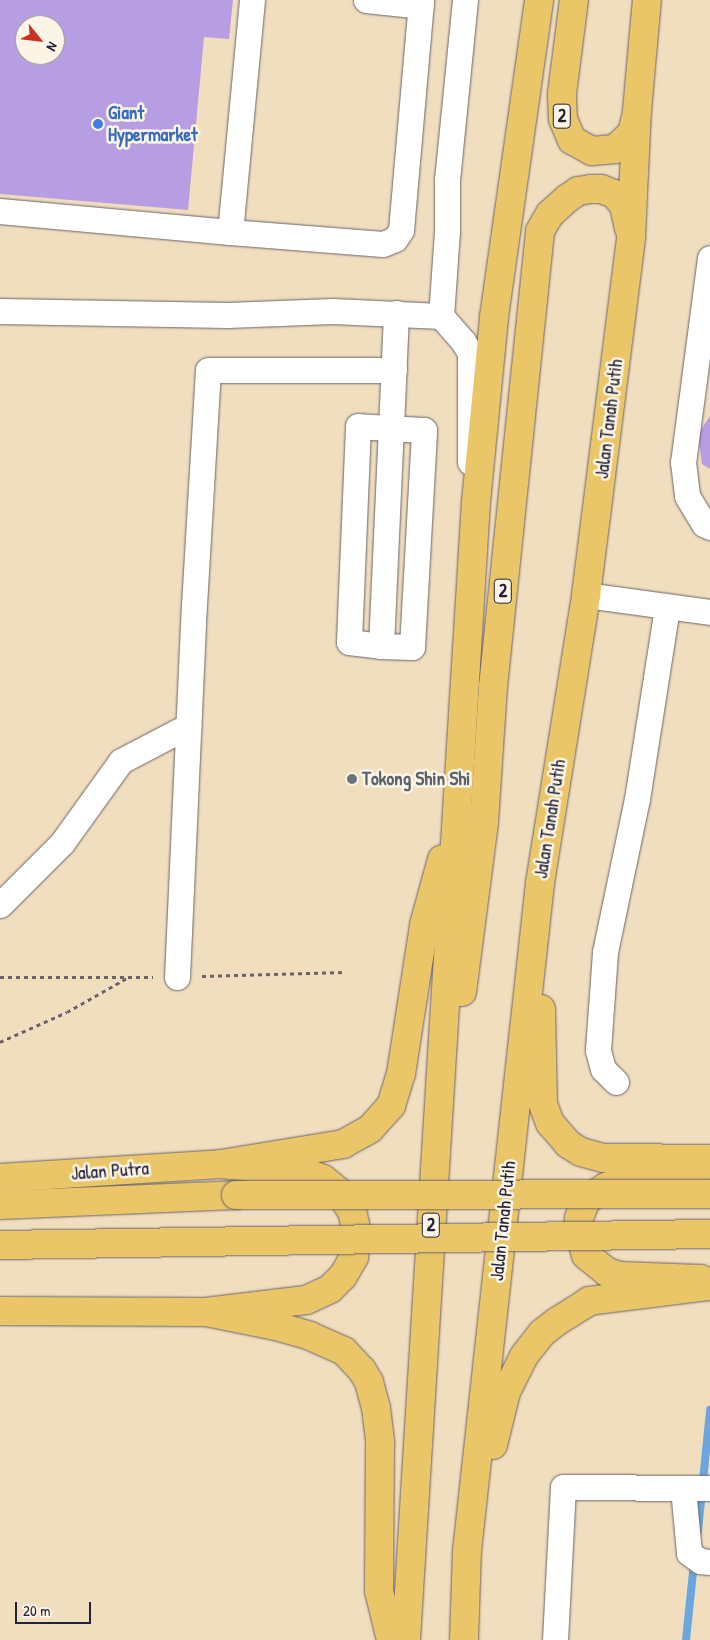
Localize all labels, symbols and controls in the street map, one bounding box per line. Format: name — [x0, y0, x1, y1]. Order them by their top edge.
north arrow — [15, 15, 65, 65]
text: N — [43, 39, 63, 55]
road number: 2 — [552, 100, 572, 132]
place label: Giant Hypermarket — [108, 102, 198, 146]
marker: Giant Hypermarket — [92, 118, 104, 130]
street label: Jalan Tanah Putih — [590, 358, 628, 480]
road number: 2 — [493, 576, 513, 606]
street label: Jalan Tanah Putih — [529, 758, 571, 880]
place label: Tokong Shin Shi — [362, 768, 470, 790]
marker: Tokong Shin Shi — [346, 773, 358, 785]
street label: Jalan Putra — [70, 1157, 150, 1185]
street label: Jalan Tanah Putih — [485, 1160, 521, 1282]
road number: 2 — [421, 1210, 441, 1240]
scale bar — [18, 1592, 94, 1624]
text: 20 m — [23, 1600, 50, 1621]

